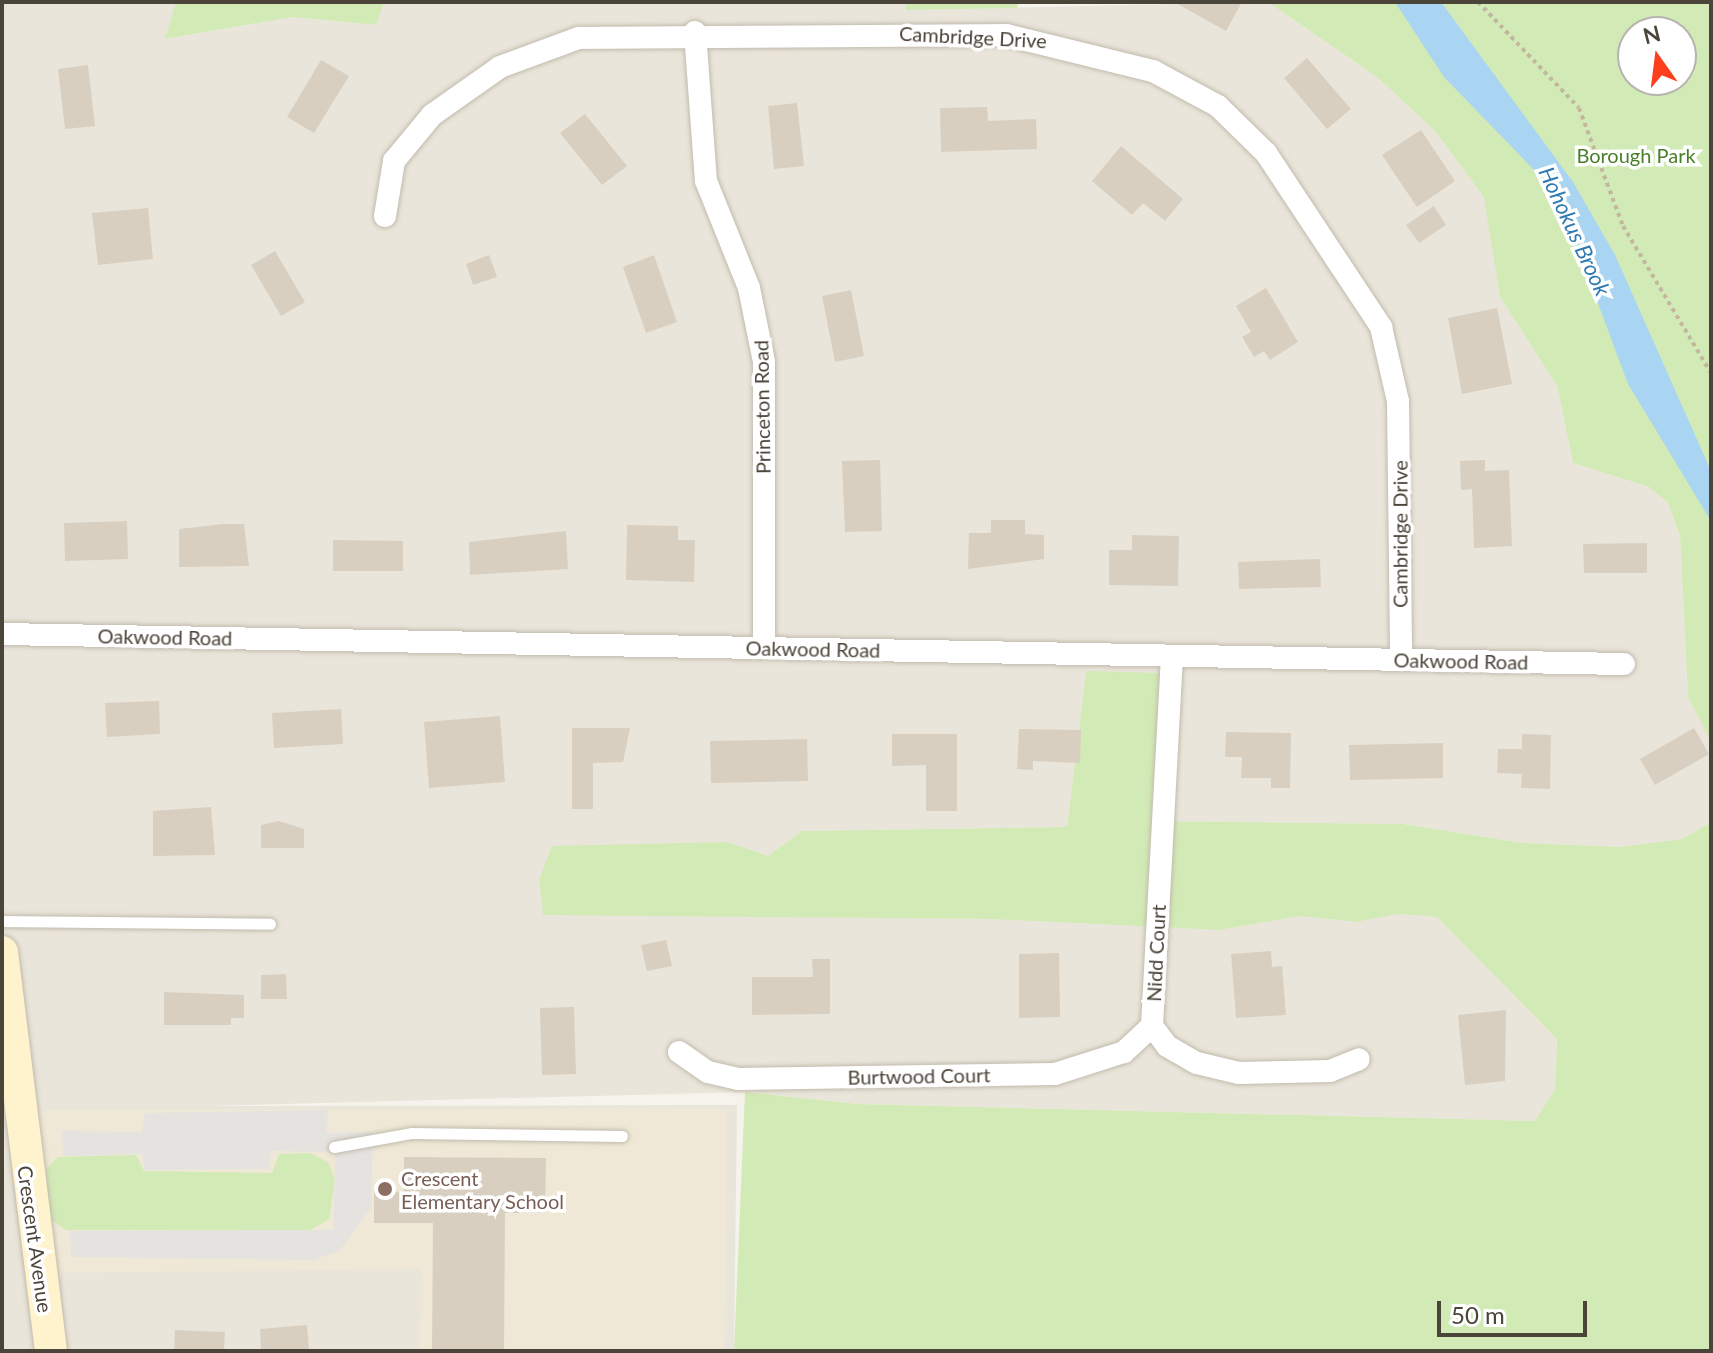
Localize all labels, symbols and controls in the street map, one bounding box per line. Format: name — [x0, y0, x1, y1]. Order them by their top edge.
north arrow — [1617, 16, 1697, 96]
text: N — [1640, 19, 1663, 49]
street label: Cambridge Drive — [899, 21, 1047, 53]
park label: Borough Park — [1576, 143, 1696, 167]
water label: Hohokus Brook — [1534, 162, 1616, 300]
street label: Princeton Road — [749, 340, 775, 474]
street label: Cambridge Drive — [1388, 460, 1412, 608]
street label: Oakwood Road — [97, 624, 233, 650]
street label: Oakwood Road — [745, 636, 881, 662]
street label: Oakwood Road — [1393, 648, 1529, 674]
street label: Nidd Court — [1141, 904, 1171, 1002]
street label: Burtwood Court — [847, 1063, 991, 1089]
street label: Crescent Avenue — [13, 1164, 57, 1314]
place label: Crescent Elementary School — [401, 1166, 564, 1213]
marker: Crescent Elementary School — [376, 1180, 394, 1198]
scale bar — [1441, 1285, 1591, 1335]
text: 50 m — [1451, 1300, 1505, 1329]

